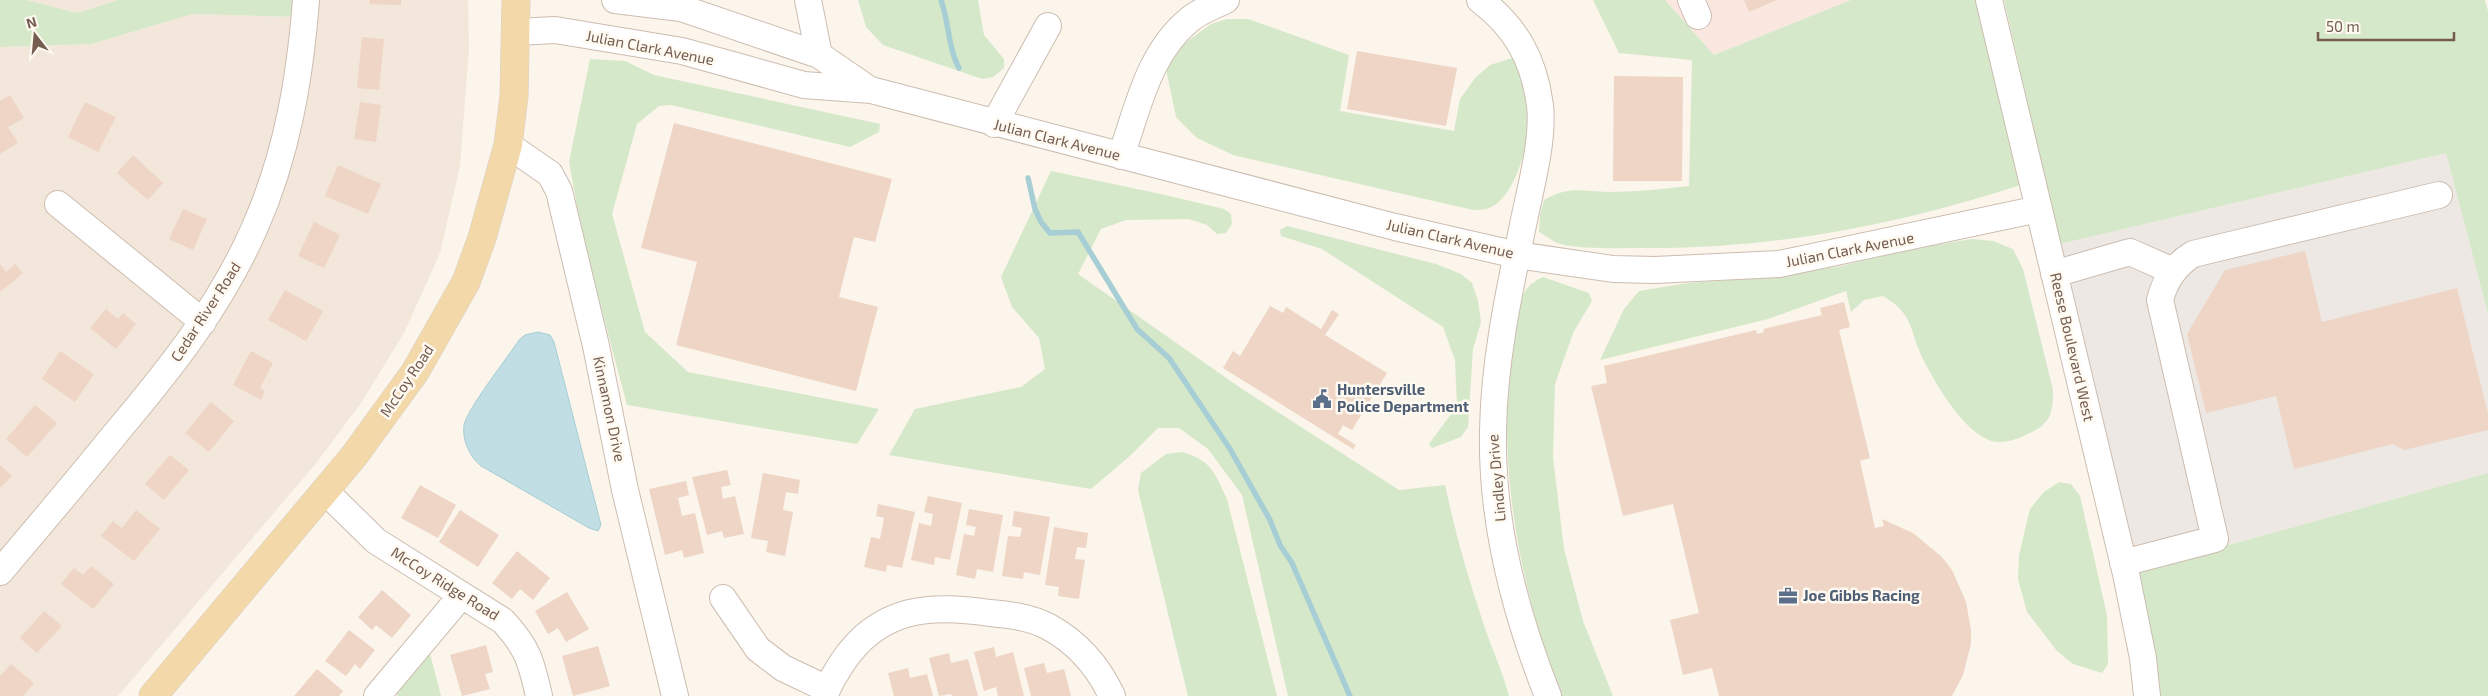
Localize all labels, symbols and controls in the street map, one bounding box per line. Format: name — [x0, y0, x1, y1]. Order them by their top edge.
north arrow — [10, 10, 60, 60]
scale bar — [2318, 10, 2454, 42]
text: N — [24, 12, 38, 32]
text: 50 m — [2326, 17, 2360, 35]
street label: Julian Clark Avenue — [585, 26, 716, 68]
street label: Julian Clark Avenue — [992, 115, 1123, 164]
street label: Julian Clark Avenue — [1385, 215, 1516, 261]
street label: Julian Clark Avenue — [1784, 228, 1915, 270]
street label: Cedar River Road — [166, 258, 244, 365]
street label: Reese Boulevard West — [2047, 271, 2099, 423]
street label: McCoy Road — [376, 341, 437, 420]
street label: Kinnamon Drive — [590, 354, 630, 463]
place label: Huntersville Police Department — [1337, 380, 1469, 415]
public building icon: Huntersville Police Department — [1311, 388, 1333, 410]
street label: Lindley Drive — [1483, 434, 1509, 523]
street label: McCoy Ridge Road — [388, 543, 503, 624]
office icon: Joe Gibbs Racing — [1777, 585, 1799, 607]
place label: Joe Gibbs Racing — [1803, 586, 1920, 604]

